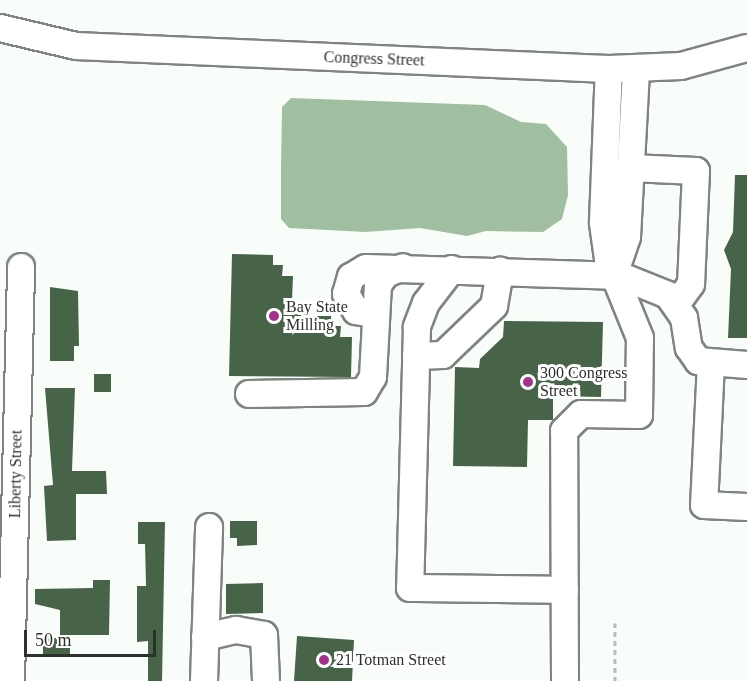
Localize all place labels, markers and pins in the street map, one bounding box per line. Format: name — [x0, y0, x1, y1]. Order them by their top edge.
place label: Bay State Milling — [286, 297, 348, 335]
marker: Bay State Milling — [267, 309, 281, 323]
place label: 300 Congress Street — [540, 363, 628, 401]
marker: 300 Congress Street — [521, 375, 535, 389]
place label: 21 Totman Street — [336, 650, 446, 670]
marker: 21 Totman Street — [317, 653, 331, 667]

